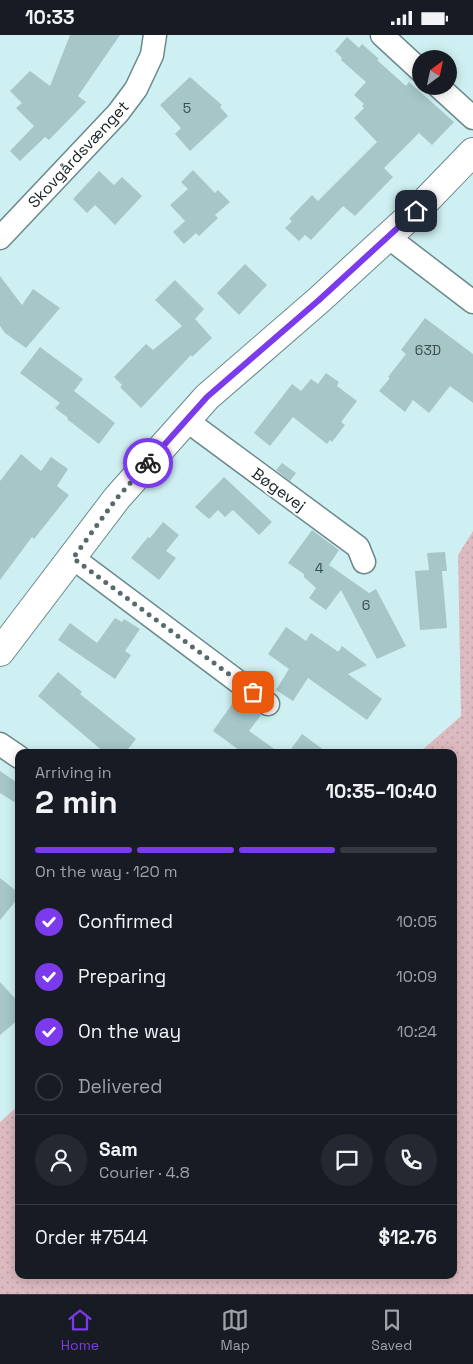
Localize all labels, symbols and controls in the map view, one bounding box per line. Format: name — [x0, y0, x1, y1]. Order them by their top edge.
text: 10:33 — [25, 5, 75, 30]
north arrow — [412, 50, 458, 95]
map controls — [412, 50, 457, 95]
street label: Skovgårdsvænget — [23, 96, 134, 212]
house number: 5 — [183, 99, 191, 117]
pin — [395, 190, 437, 232]
icon: home — [402, 197, 430, 225]
house number: 63D — [415, 341, 441, 359]
courier — [123, 438, 173, 488]
icon: bike — [134, 449, 162, 477]
street label: Bøgevej — [248, 463, 310, 516]
house number: 4 — [315, 559, 324, 577]
house number: 6 — [362, 596, 370, 614]
pin — [232, 671, 274, 713]
icon: bag — [239, 678, 267, 706]
text: Arriving in — [35, 762, 112, 783]
text: 10:35–10:40 — [325, 779, 437, 804]
text: 2 min — [35, 782, 118, 822]
text: On the way · 120 m — [35, 861, 178, 882]
icon: check — [35, 908, 63, 936]
text: Confirmed — [78, 909, 173, 934]
text: 10:05 — [396, 911, 437, 932]
icon: check — [35, 963, 63, 991]
text: Preparing — [78, 964, 166, 989]
text: 10:09 — [396, 966, 437, 987]
icon: check — [35, 1018, 63, 1046]
text: On the way — [78, 1019, 181, 1044]
text: 10:24 — [397, 1021, 437, 1042]
text: Delivered — [78, 1074, 163, 1099]
button: person — [35, 1134, 87, 1186]
button: chat — [321, 1134, 373, 1186]
button: phone — [385, 1134, 437, 1186]
text: Sam — [99, 1137, 138, 1162]
text: Courier · 4.8 — [99, 1162, 190, 1183]
text: Order #7544 — [35, 1225, 148, 1250]
text: $12.76 — [378, 1225, 437, 1250]
tab: Home — [61, 1306, 99, 1354]
tab: Map — [221, 1306, 250, 1354]
tab: Saved — [371, 1306, 412, 1354]

